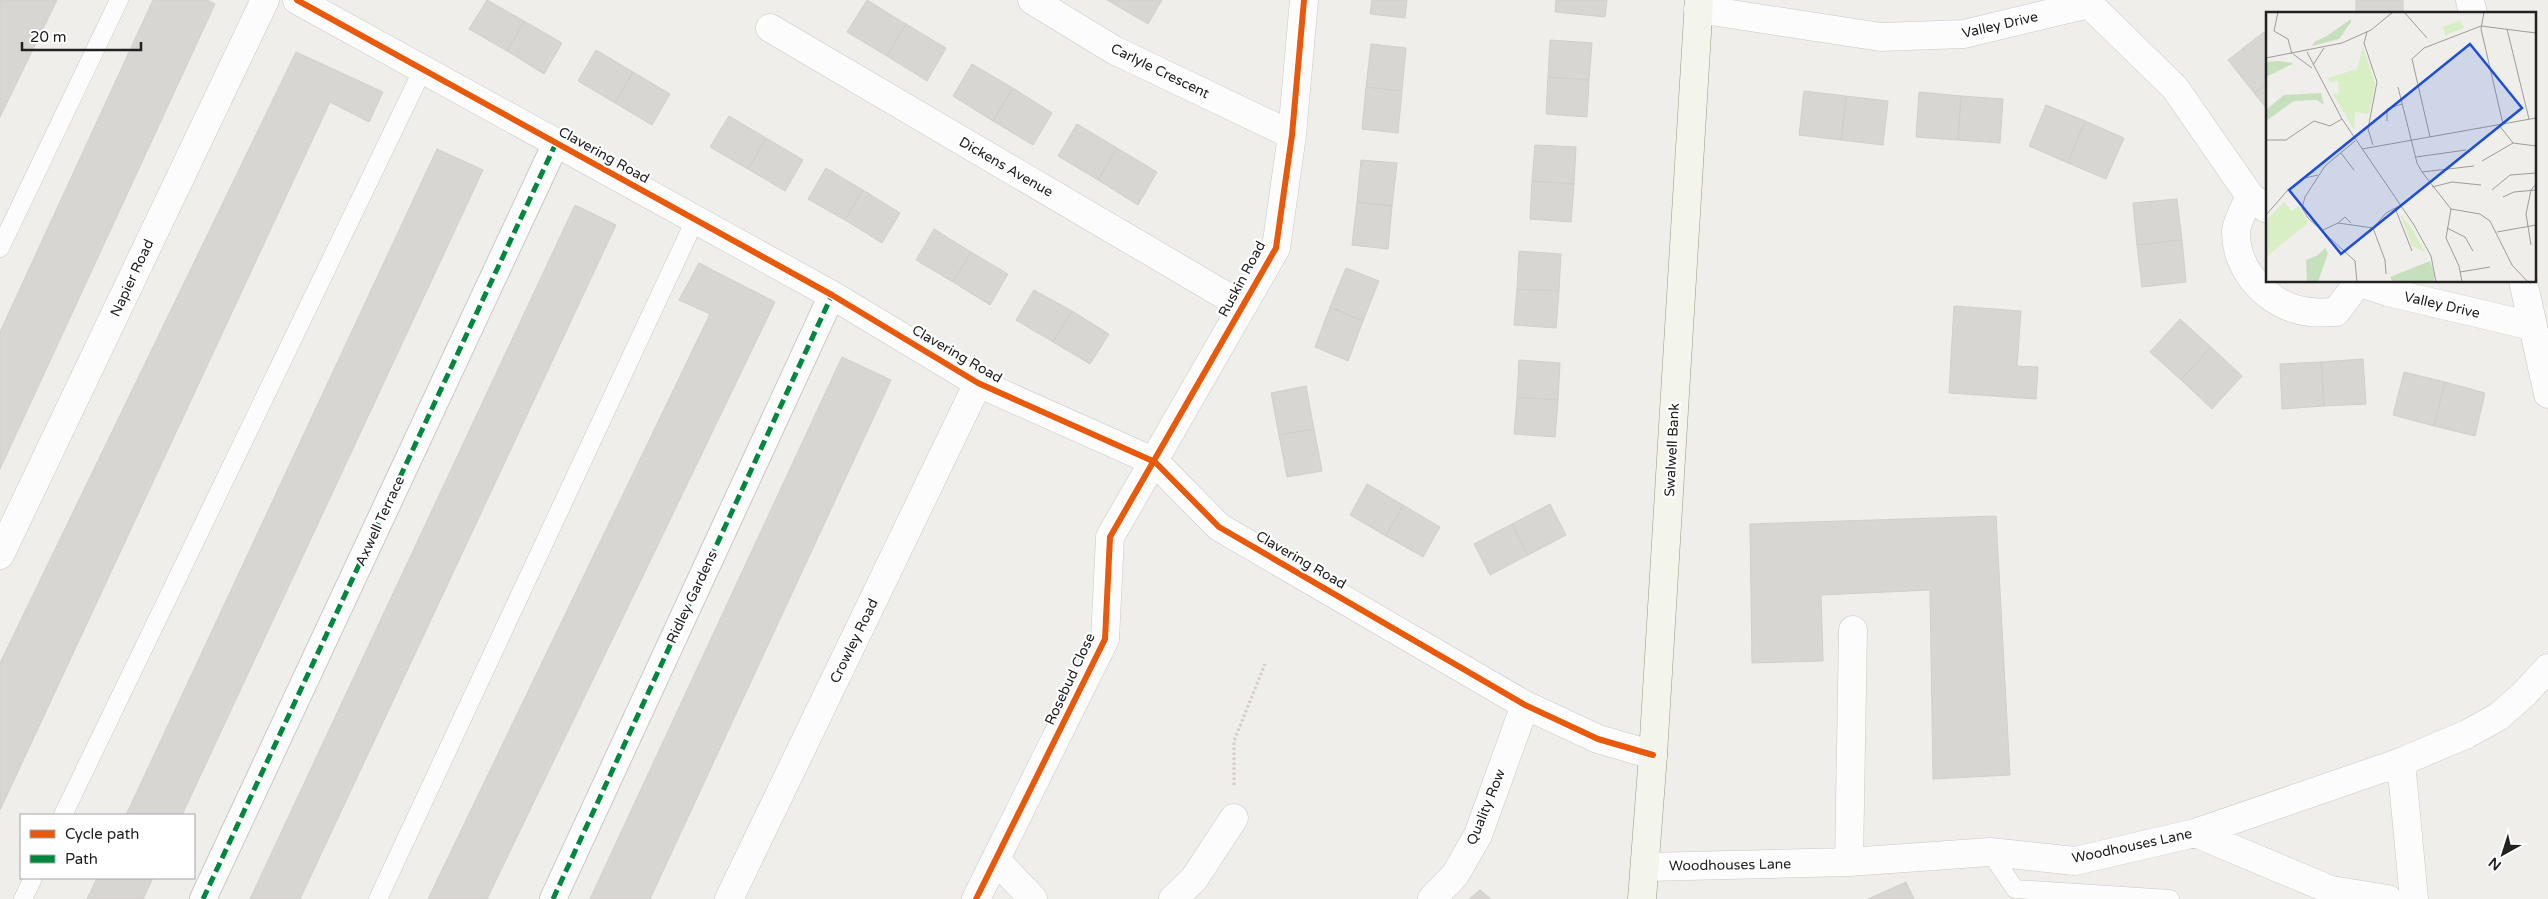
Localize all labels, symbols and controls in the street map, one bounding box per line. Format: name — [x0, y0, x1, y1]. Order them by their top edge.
street label: Valley Drive — [1960, 8, 2040, 42]
inset map — [2266, 12, 2536, 282]
scale bar — [22, 20, 141, 52]
text: 20 m — [30, 28, 67, 46]
street label: Carlyle Crescent — [1108, 40, 1213, 102]
street label: Clavering Road — [556, 123, 652, 187]
street label: Dickens Avenue — [956, 133, 1056, 201]
street label: Napier Road — [107, 237, 157, 319]
street label: Ruskin Road — [1215, 238, 1269, 320]
street label: Valley Drive — [2402, 288, 2482, 322]
street label: Clavering Road — [909, 321, 1005, 387]
street label: Swalwell Bank — [1661, 402, 1683, 497]
street label: Axwell Terrace — [352, 473, 408, 569]
street label: Clavering Road — [1253, 527, 1349, 593]
street label: Ridley Gardens — [663, 548, 721, 646]
street label: Crowley Road — [826, 596, 882, 686]
street label: Rosebud Close — [1041, 630, 1099, 728]
street label: Quality Row — [1463, 766, 1509, 848]
legend — [20, 814, 195, 879]
text: Cycle path — [65, 825, 139, 843]
street label: Woodhouses Lane — [2070, 825, 2194, 867]
north arrow — [2478, 829, 2528, 879]
text: Path — [65, 850, 98, 868]
text: N — [2485, 854, 2505, 874]
street label: Woodhouses Lane — [1669, 855, 1791, 875]

